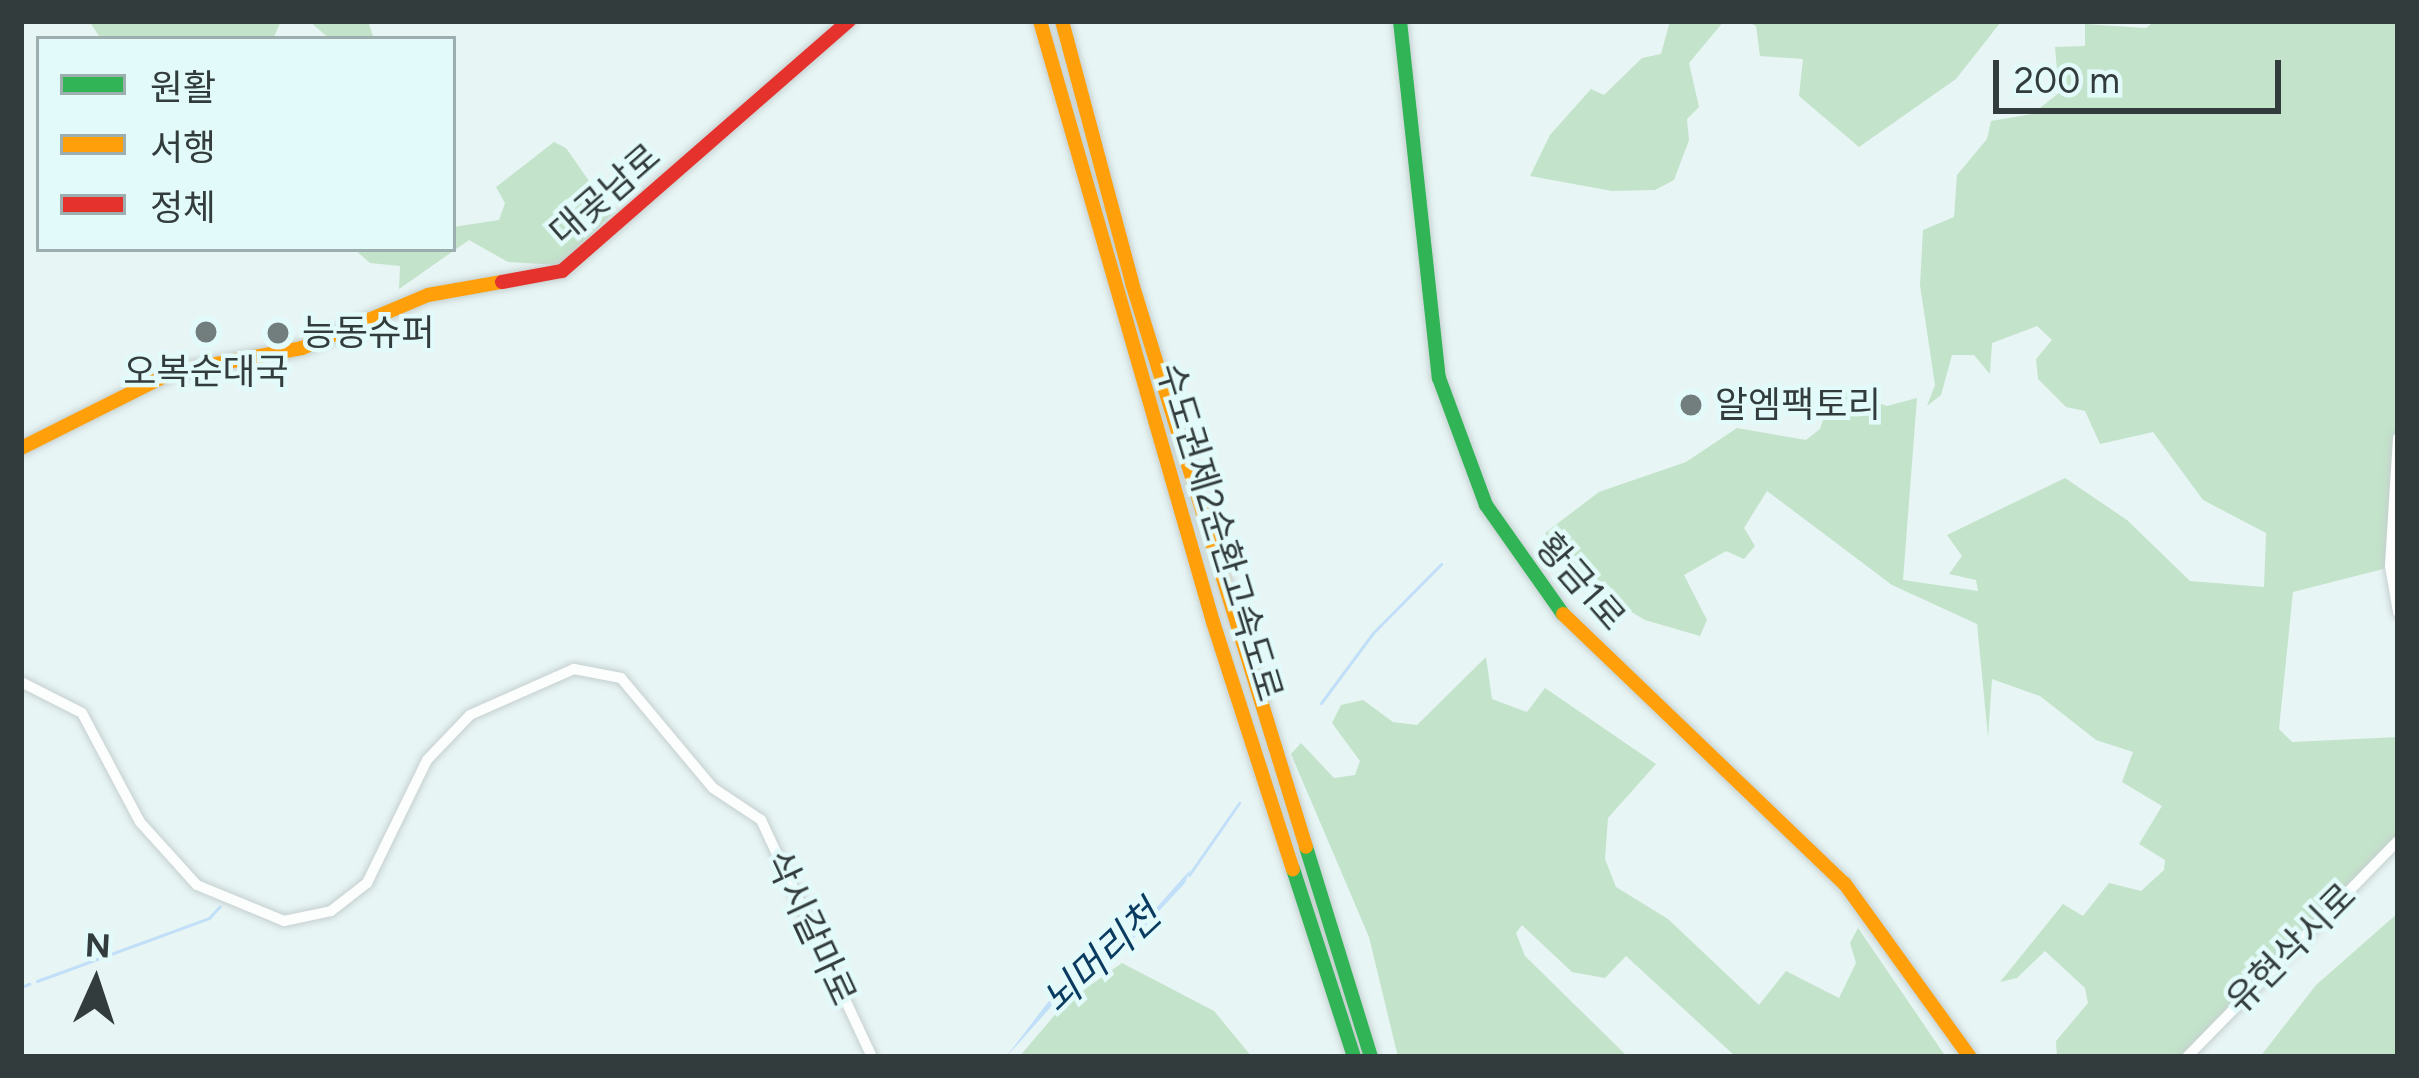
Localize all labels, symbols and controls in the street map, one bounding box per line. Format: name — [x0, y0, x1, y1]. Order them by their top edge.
legend — [36, 36, 456, 252]
scale bar — [1999, 36, 2287, 110]
text: 200 m — [2014, 59, 2120, 102]
text: 원활 — [150, 66, 216, 109]
text: 서행 — [150, 126, 216, 169]
street label: 대곶남로 — [541, 134, 669, 254]
text: 정체 — [150, 186, 216, 229]
place label: 능동슈퍼 — [302, 311, 434, 355]
marker: 오복순대국 — [193, 319, 219, 345]
marker: 능동슈퍼 — [265, 320, 291, 346]
place label: 오복순대국 — [123, 350, 289, 394]
street label: 수도권제2순환고속도로 — [1148, 358, 1292, 706]
place label: 알엠팩토리 — [1715, 383, 1881, 427]
marker: 알엠팩토리 — [1678, 392, 1704, 418]
street label: 황금1로 — [1527, 525, 1635, 639]
street label: 삭시갈마로 — [756, 844, 866, 1012]
street label: 유현삭시로 — [2217, 874, 2365, 1022]
water label: 뇌머리천 — [1034, 892, 1170, 1024]
north arrow — [36, 922, 156, 1042]
text: N — [84, 925, 112, 966]

